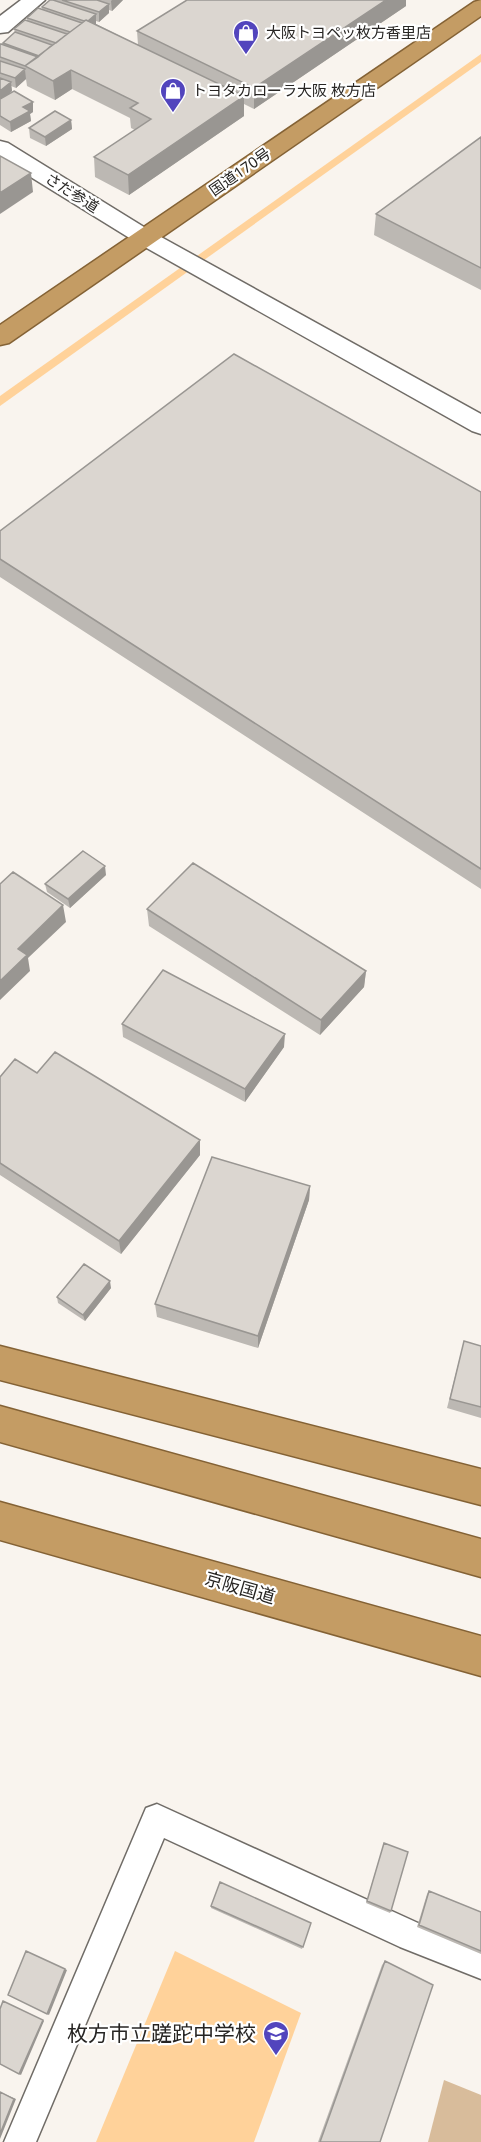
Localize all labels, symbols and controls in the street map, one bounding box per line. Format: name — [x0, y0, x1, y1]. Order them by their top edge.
shop icon: 大阪トヨペッ枚方香里店 — [231, 18, 261, 56]
place label: 大阪トヨペッ枚方香里店 — [266, 22, 431, 42]
shop icon: トヨタカローラ大阪 枚方店 — [158, 76, 188, 114]
place label: トヨタカローラ大阪 枚方店 — [192, 80, 376, 100]
street label: 国道170号 — [205, 143, 274, 200]
street label: さだ参道 — [42, 168, 103, 217]
street label: 京阪国道 — [202, 1566, 278, 1608]
place label: 枚方市立蹉跎中学校 — [67, 2019, 256, 2047]
school or university icon: 枚方市立蹉跎中学校 — [261, 2019, 291, 2057]

